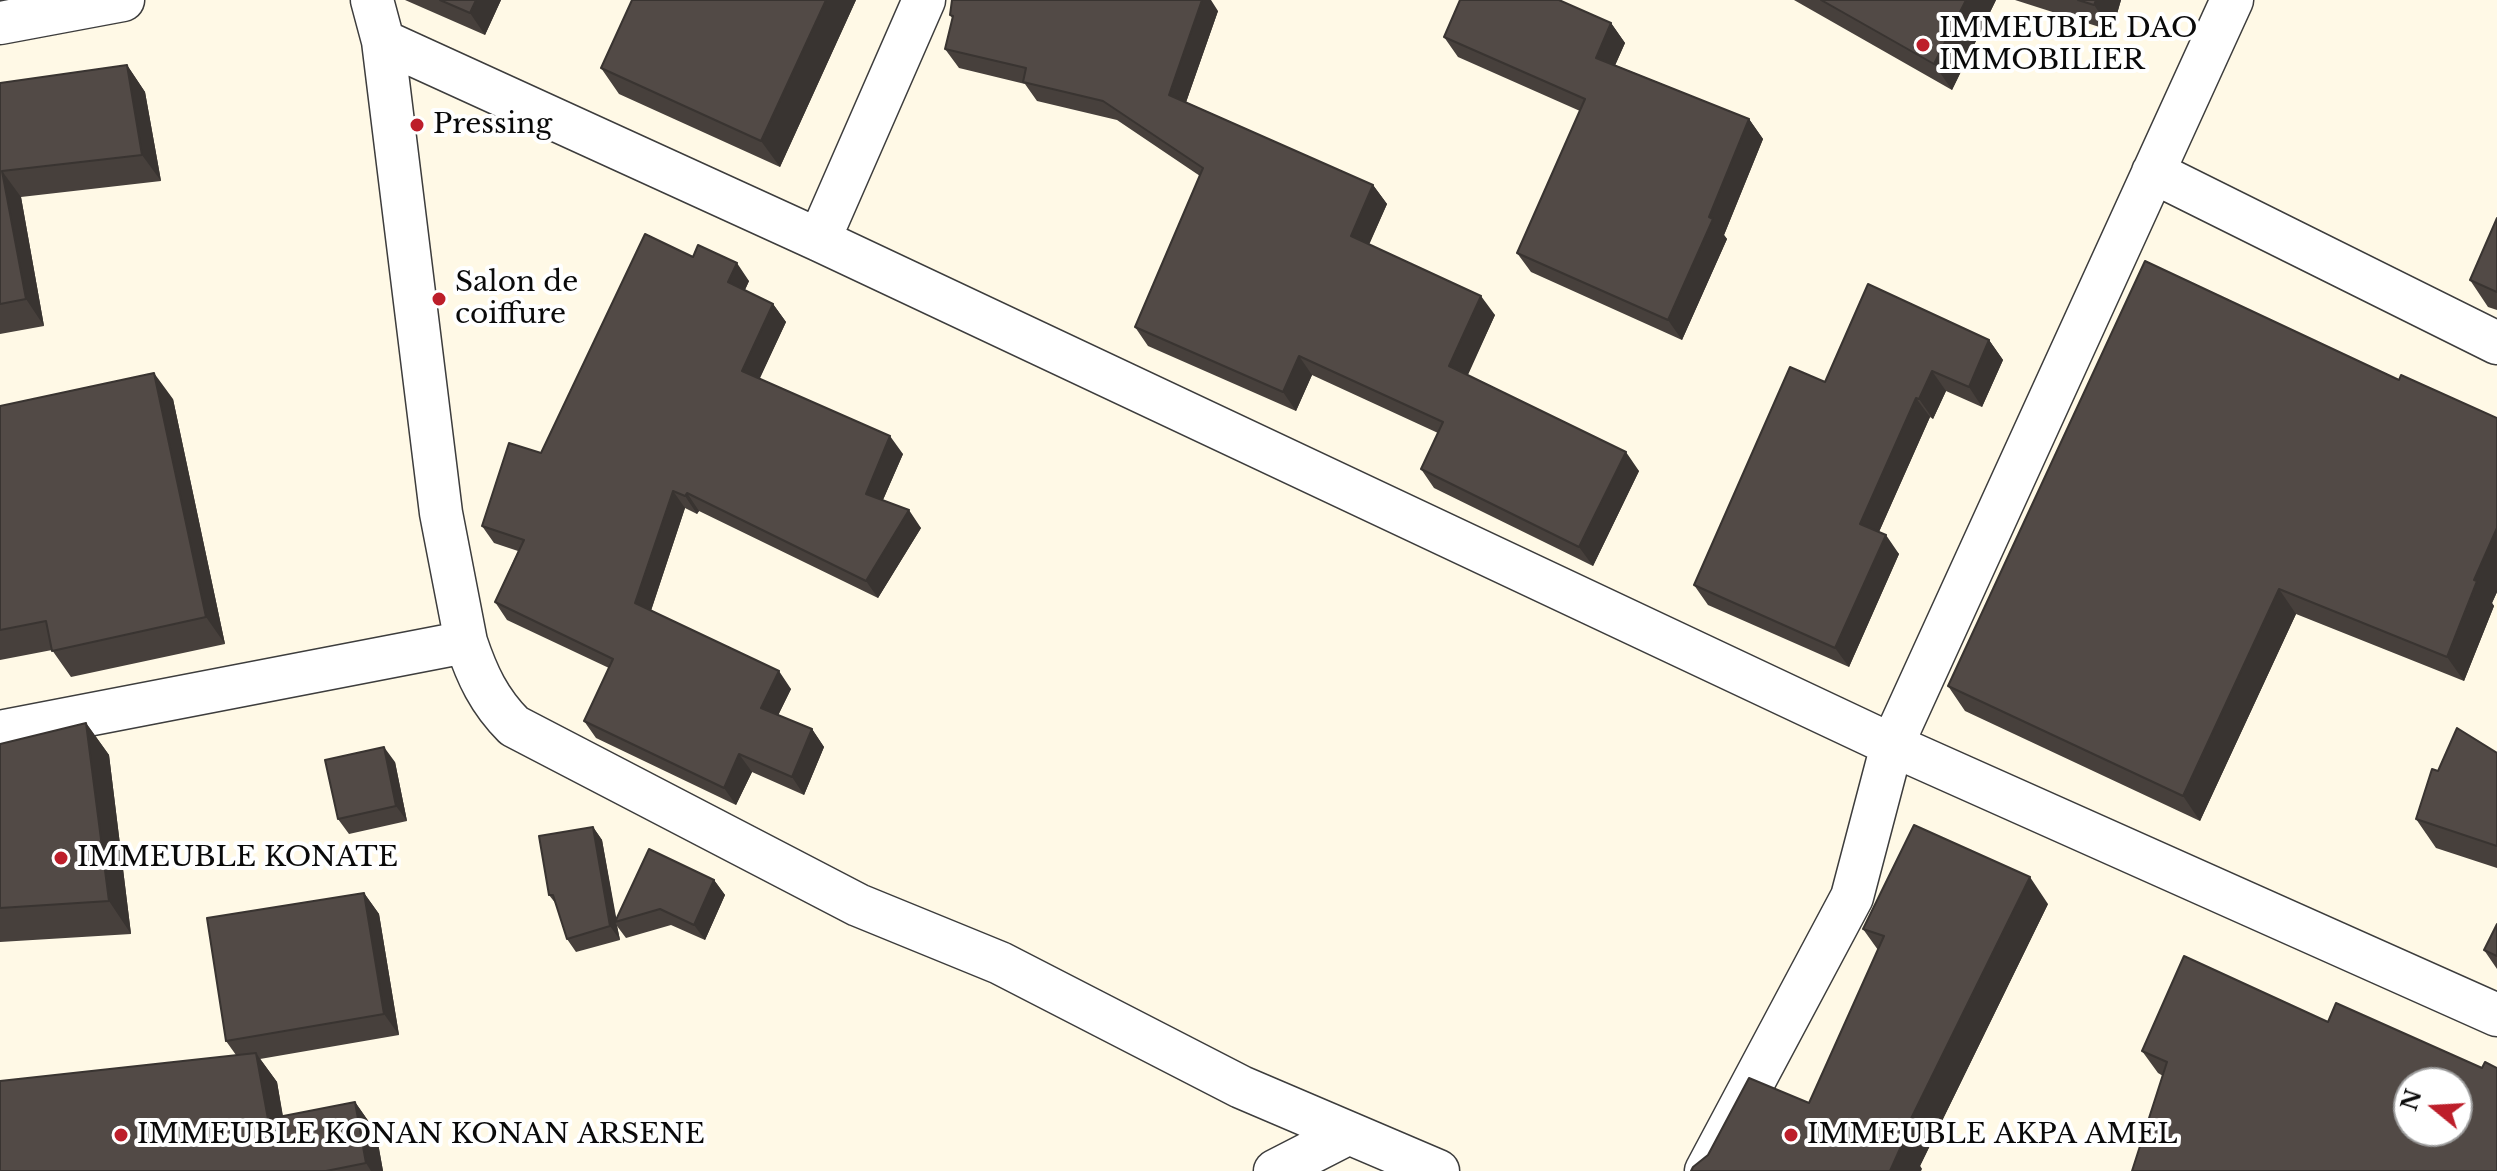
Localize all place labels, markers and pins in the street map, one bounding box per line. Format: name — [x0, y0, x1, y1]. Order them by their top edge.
place label: IMMEUBLE DAO IMMOBILIER — [1939, 12, 2197, 78]
marker: IMMEUBLE DAO IMMOBILIER — [1914, 36, 1932, 54]
place label: Pressing — [433, 108, 552, 142]
marker: Pressing — [408, 116, 426, 134]
place label: Salon de coiffure — [455, 266, 578, 332]
marker: Salon de coiffure — [430, 290, 448, 308]
place label: IMMEUBLE KONATE — [77, 841, 398, 875]
marker: IMMEUBLE KONATE — [52, 849, 70, 867]
place label: IMMEUBLE KONAN KONAN ARSENE — [137, 1118, 705, 1152]
place label: IMMEUBLE AKPA AMEL — [1807, 1118, 2178, 1152]
marker: IMMEUBLE KONAN KONAN ARSENE — [112, 1126, 130, 1144]
marker: IMMEUBLE AKPA AMEL — [1782, 1126, 1800, 1144]

